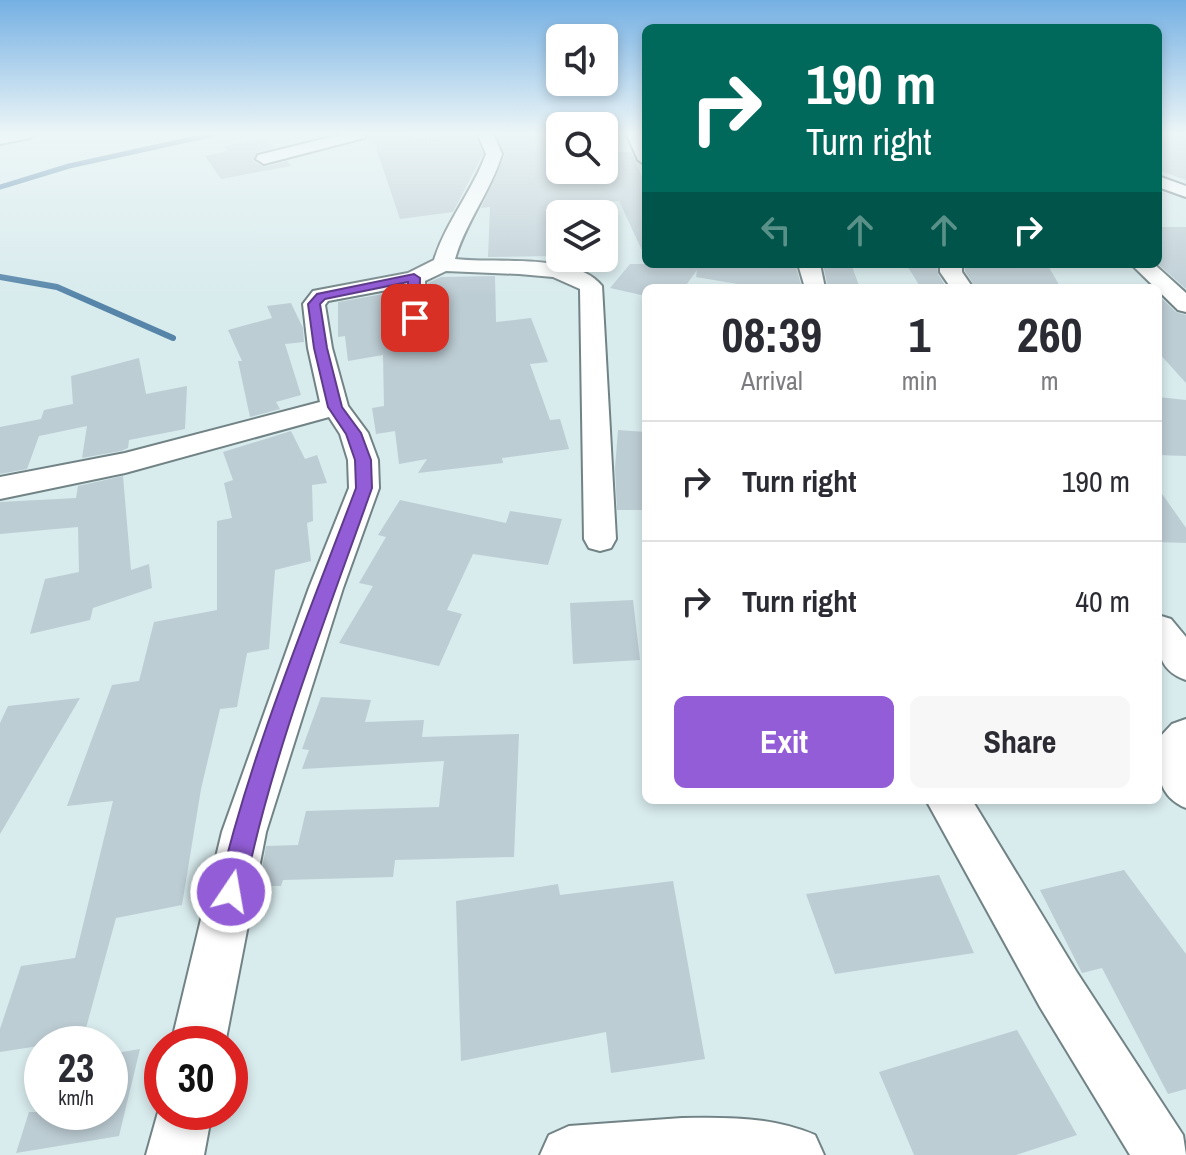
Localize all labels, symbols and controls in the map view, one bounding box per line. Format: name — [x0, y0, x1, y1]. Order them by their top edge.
map controls — [546, 24, 618, 272]
button: sound — [546, 24, 618, 96]
text: 190 m — [806, 46, 936, 121]
icon: right — [674, 56, 778, 160]
button: search — [546, 112, 618, 184]
text: Turn right — [806, 118, 931, 166]
button: layers — [546, 200, 618, 272]
icon: left — [754, 208, 798, 252]
icon: ahead — [838, 208, 882, 252]
icon: ahead — [922, 208, 966, 252]
icon: right — [1006, 208, 1050, 252]
pin — [381, 284, 449, 352]
icon: arrive — [393, 296, 437, 340]
text: 08:39 — [722, 302, 822, 367]
text: 1 — [909, 302, 930, 367]
text: 260 — [1017, 302, 1082, 367]
text: Arrival — [741, 363, 803, 398]
text: min — [902, 363, 937, 398]
text: m — [1041, 363, 1059, 398]
icon: right — [674, 459, 718, 503]
text: Turn right — [742, 461, 856, 501]
text: 190 m — [1062, 461, 1130, 501]
icon: right — [674, 579, 718, 623]
text: Turn right — [742, 581, 856, 621]
text: 40 m — [1075, 581, 1130, 621]
button: Exit — [674, 696, 894, 788]
button: Share — [910, 696, 1130, 788]
position arrow — [189, 850, 273, 934]
speed limit sign: 30 — [144, 1026, 248, 1130]
text: 23 — [58, 1041, 94, 1094]
text: km/h — [58, 1084, 94, 1111]

